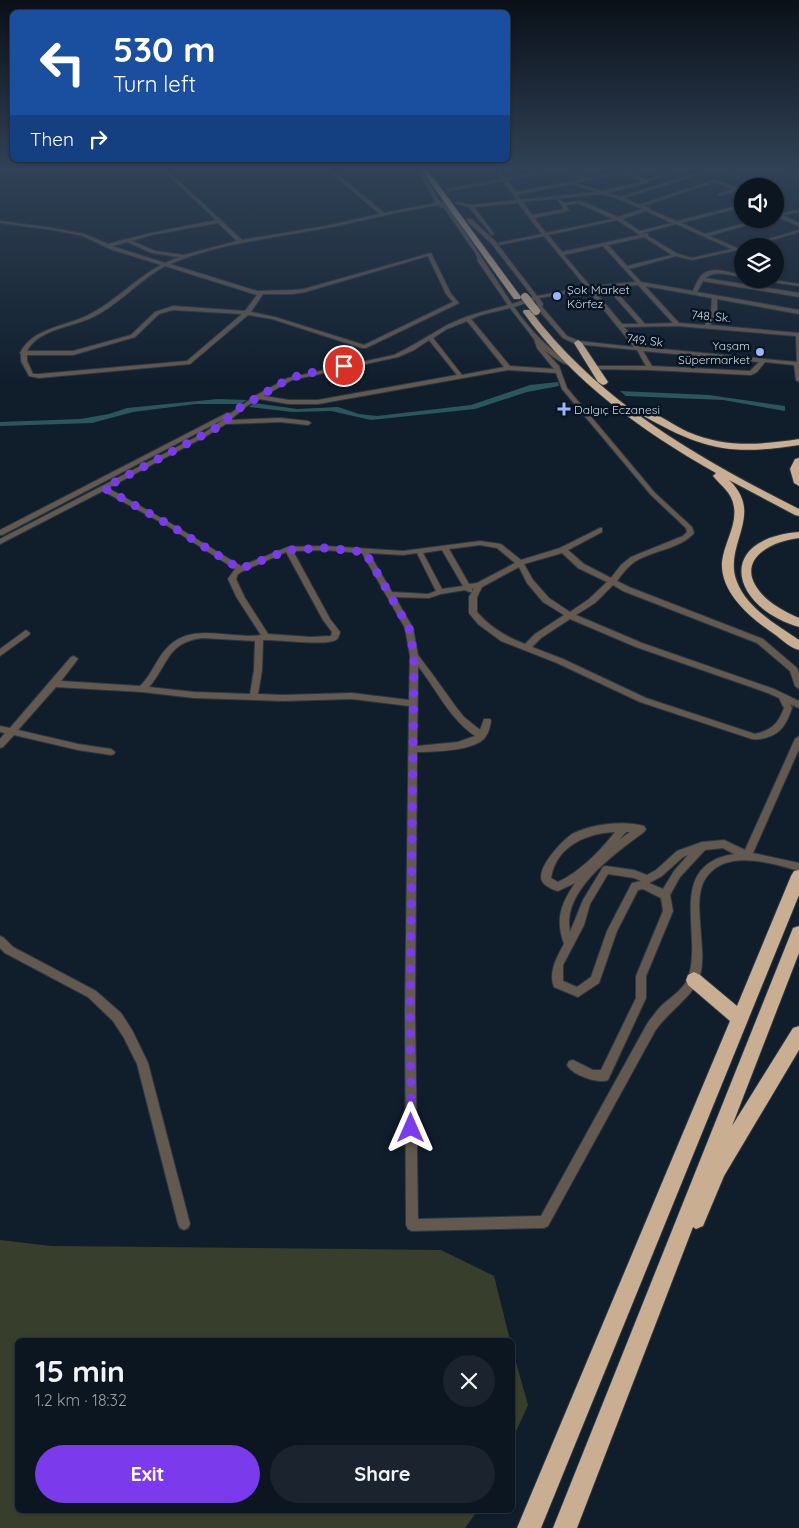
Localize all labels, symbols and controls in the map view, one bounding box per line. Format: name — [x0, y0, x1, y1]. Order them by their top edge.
text: 530 m — [113, 27, 216, 71]
icon: left — [30, 30, 95, 95]
text: Turn left — [113, 70, 196, 98]
icon: right — [84, 125, 112, 153]
text: Then — [30, 127, 74, 151]
map controls — [734, 178, 784, 288]
button: sound — [734, 178, 784, 228]
button: layers — [734, 238, 784, 288]
place label: Şok Market Körfez — [567, 282, 630, 311]
marker: Şok Market Körfez — [551, 290, 563, 302]
street label: 748. Sk. — [691, 307, 731, 325]
street label: 749. Sk — [626, 330, 664, 350]
place label: Yaşam Süpermarket — [678, 338, 750, 367]
pin — [323, 345, 365, 387]
marker: Yaşam Süpermarket — [754, 346, 766, 358]
icon: arrive — [330, 352, 358, 380]
place label: Dalgıç Eczanesi — [574, 402, 660, 417]
marker: Dalgıç Eczanesi — [558, 403, 570, 415]
position arrow — [384, 1101, 436, 1153]
text: 15 min — [35, 1352, 125, 1390]
button: close — [443, 1355, 495, 1407]
text: 1.2 km · 18:32 — [35, 1390, 127, 1410]
button: Exit — [35, 1445, 260, 1503]
button: Share — [270, 1445, 495, 1503]

